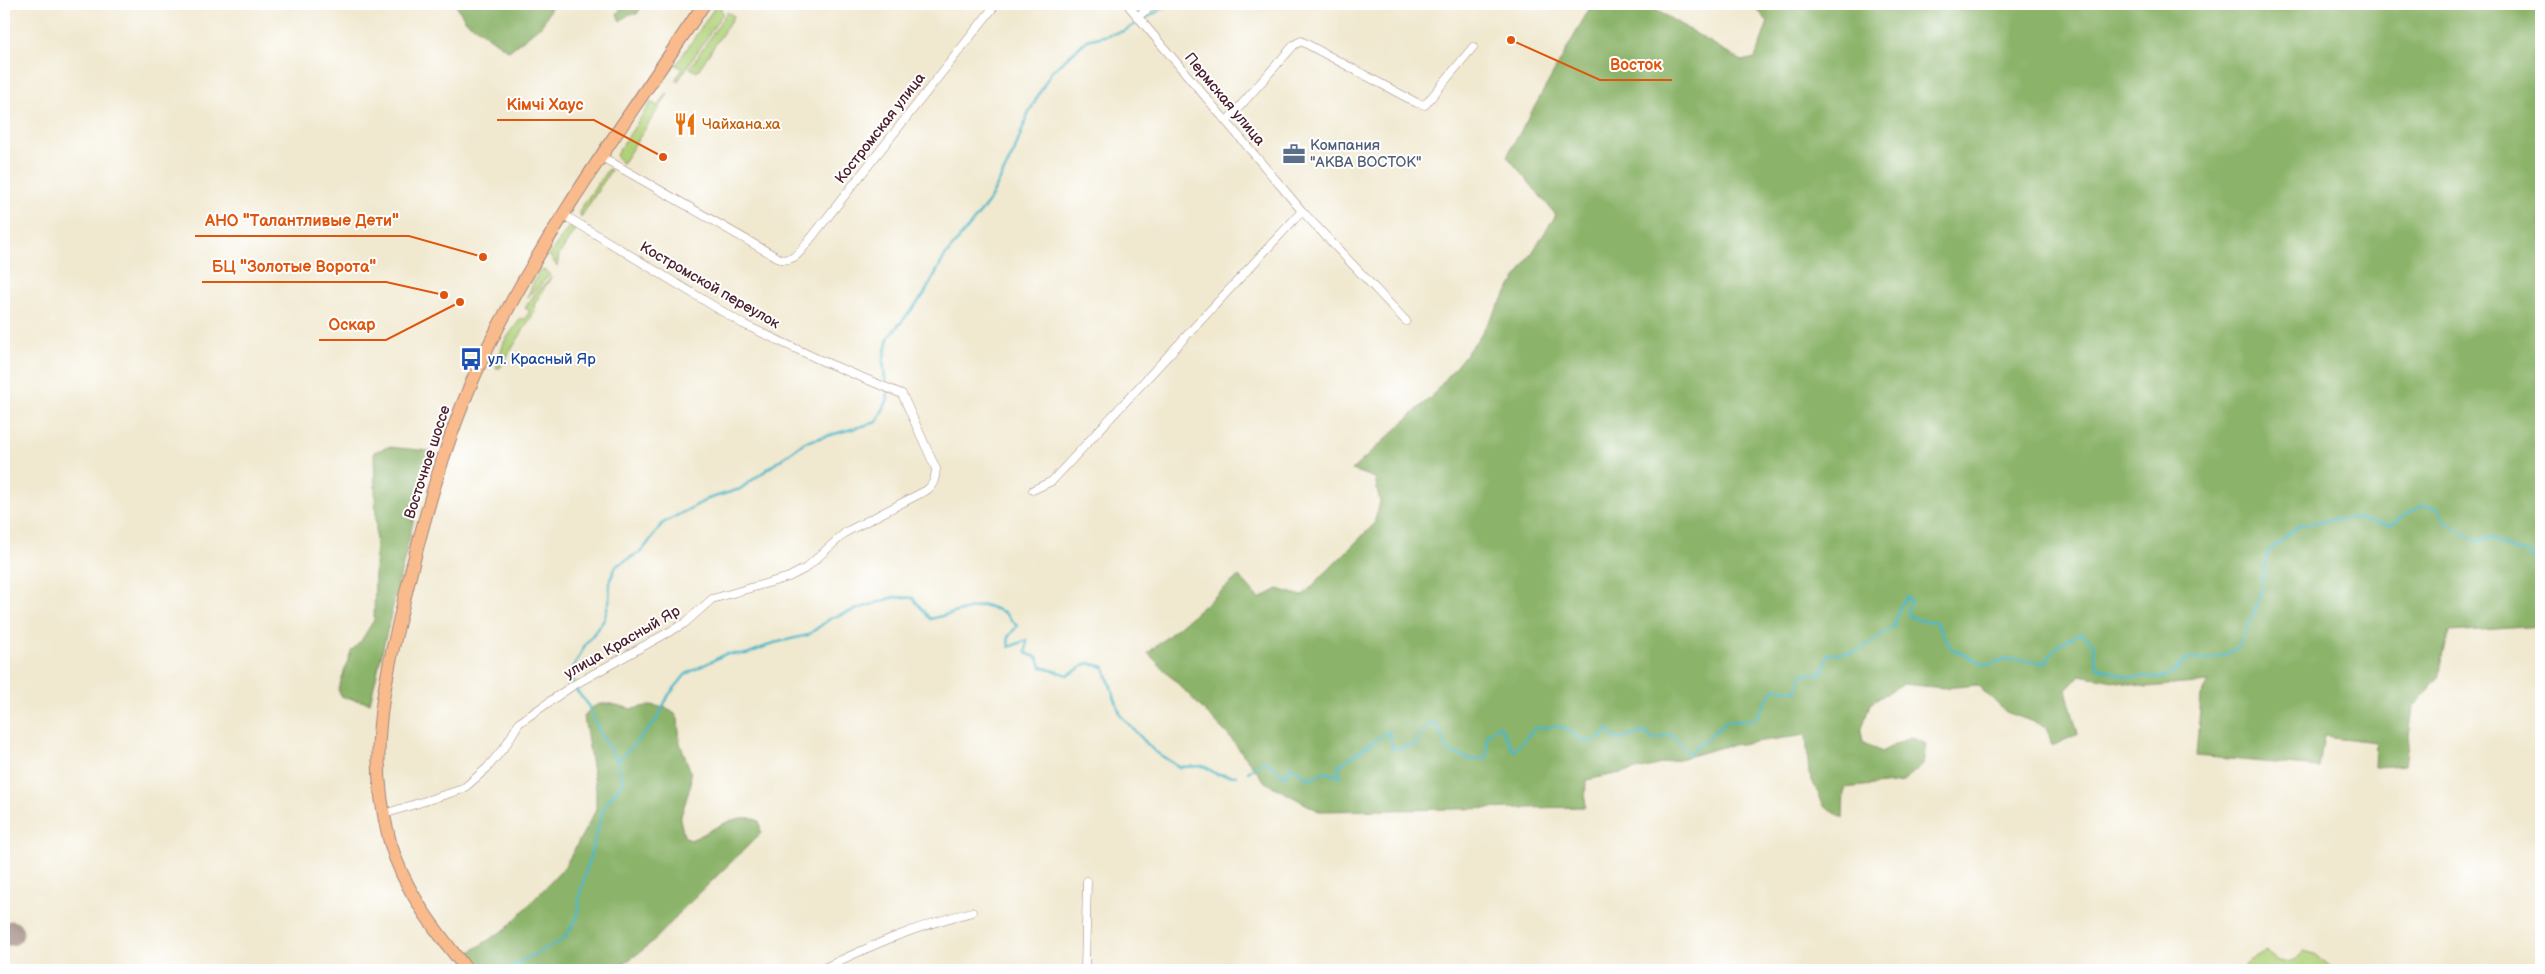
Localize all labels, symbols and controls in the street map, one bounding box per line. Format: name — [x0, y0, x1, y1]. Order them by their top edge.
street label: Пермская улица — [1180, 49, 1269, 150]
callout: Восток — [1600, 49, 1672, 80]
text: Восток — [1610, 56, 1662, 75]
street label: Костромская улица — [831, 69, 930, 188]
callout: Кiмчi Хаус — [497, 89, 594, 120]
text: Кiмчi Хаус — [506, 96, 584, 115]
restaurant icon: Чайхана.ха — [672, 111, 698, 137]
place label: Чайхана.ха — [702, 115, 781, 134]
place label: Компания "АКВА ВОСТОК" — [1310, 136, 1422, 172]
office icon: Компания "АКВА ВОСТОК" — [1281, 141, 1307, 167]
callout: АНО "Талантливые Дети" — [195, 205, 409, 236]
text: АНО "Талантливые Дети" — [204, 212, 399, 231]
street label: Костромской переулок — [636, 238, 783, 333]
callout: БЦ "Золотые Ворота" — [202, 251, 386, 282]
text: БЦ "Золотые Ворота" — [212, 258, 376, 277]
callout: Оскар — [319, 309, 386, 340]
text: Оскар — [329, 316, 376, 335]
bus stop icon: ул. Красный Яр — [458, 346, 484, 372]
place label: ул. Красный Яр — [488, 350, 596, 369]
street label: Восточное шоссе — [400, 403, 455, 521]
street label: улица Красный Яр — [561, 601, 684, 683]

